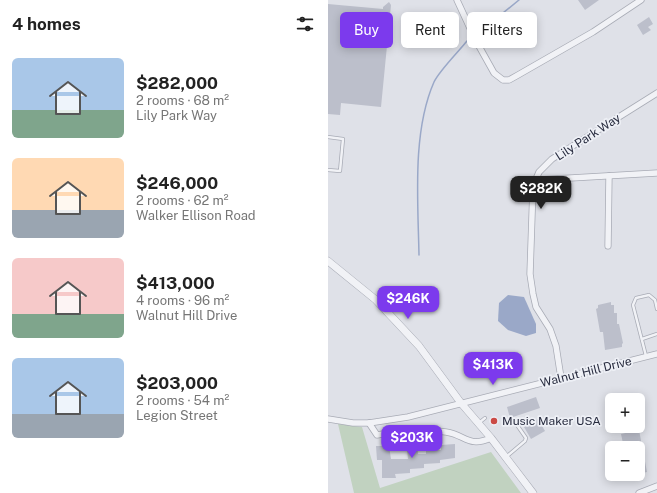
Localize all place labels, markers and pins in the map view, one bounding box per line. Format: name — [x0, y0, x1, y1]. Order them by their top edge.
pin: $282K — [513, 176, 569, 210]
pin: $246K — [380, 286, 436, 320]
pin: $413K — [465, 352, 521, 386]
place label: Music Maker USA — [502, 414, 601, 428]
marker: Music Maker USA — [489, 416, 499, 426]
pin: $203K — [384, 425, 440, 459]

